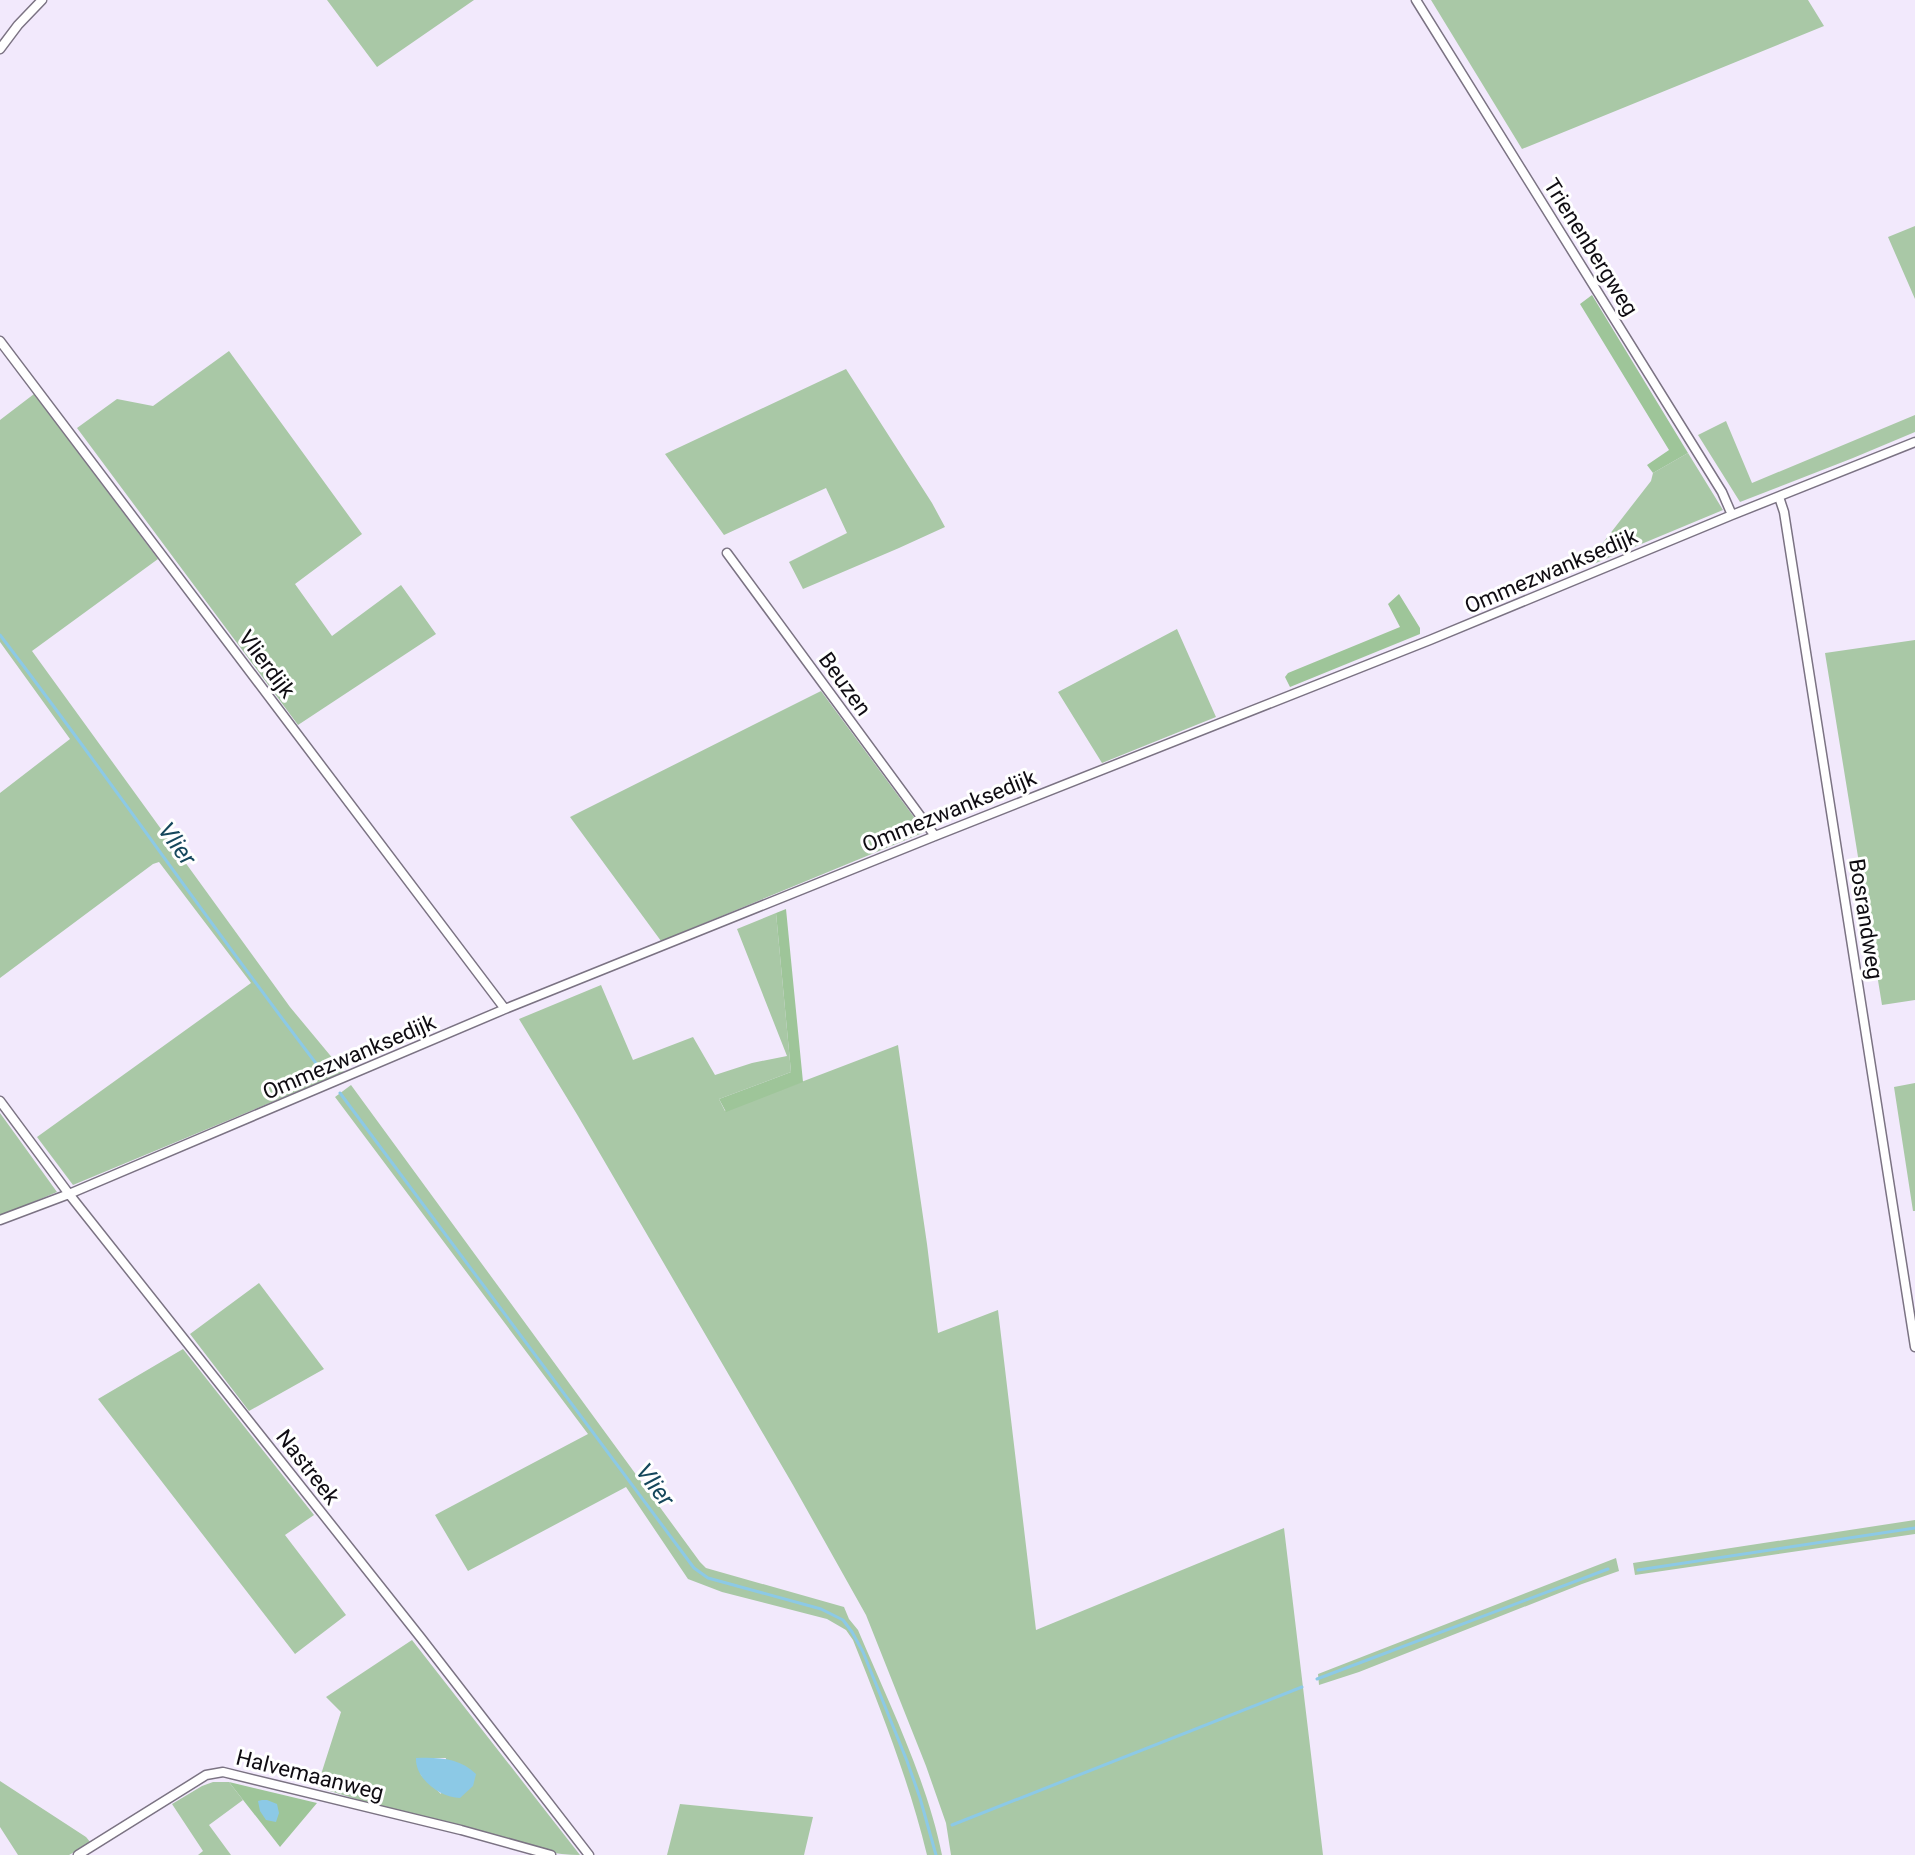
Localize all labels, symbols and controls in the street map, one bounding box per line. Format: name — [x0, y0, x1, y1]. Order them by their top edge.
street label: Trienenbergweg — [1539, 174, 1643, 320]
street label: Ommezwanksedijk — [1461, 523, 1642, 619]
street label: Vlierdijk — [234, 625, 301, 703]
street label: Beuzen — [814, 648, 876, 720]
street label: Ommezwanksedijk — [858, 764, 1040, 857]
water label: Vlier — [152, 817, 203, 872]
street label: Bosrandweg — [1844, 857, 1888, 981]
street label: Ommezwanksedijk — [259, 1009, 440, 1105]
street label: Nastreek — [271, 1425, 345, 1510]
water label: Vlier — [630, 1458, 681, 1513]
street label: Halvemaanweg — [234, 1745, 386, 1805]

